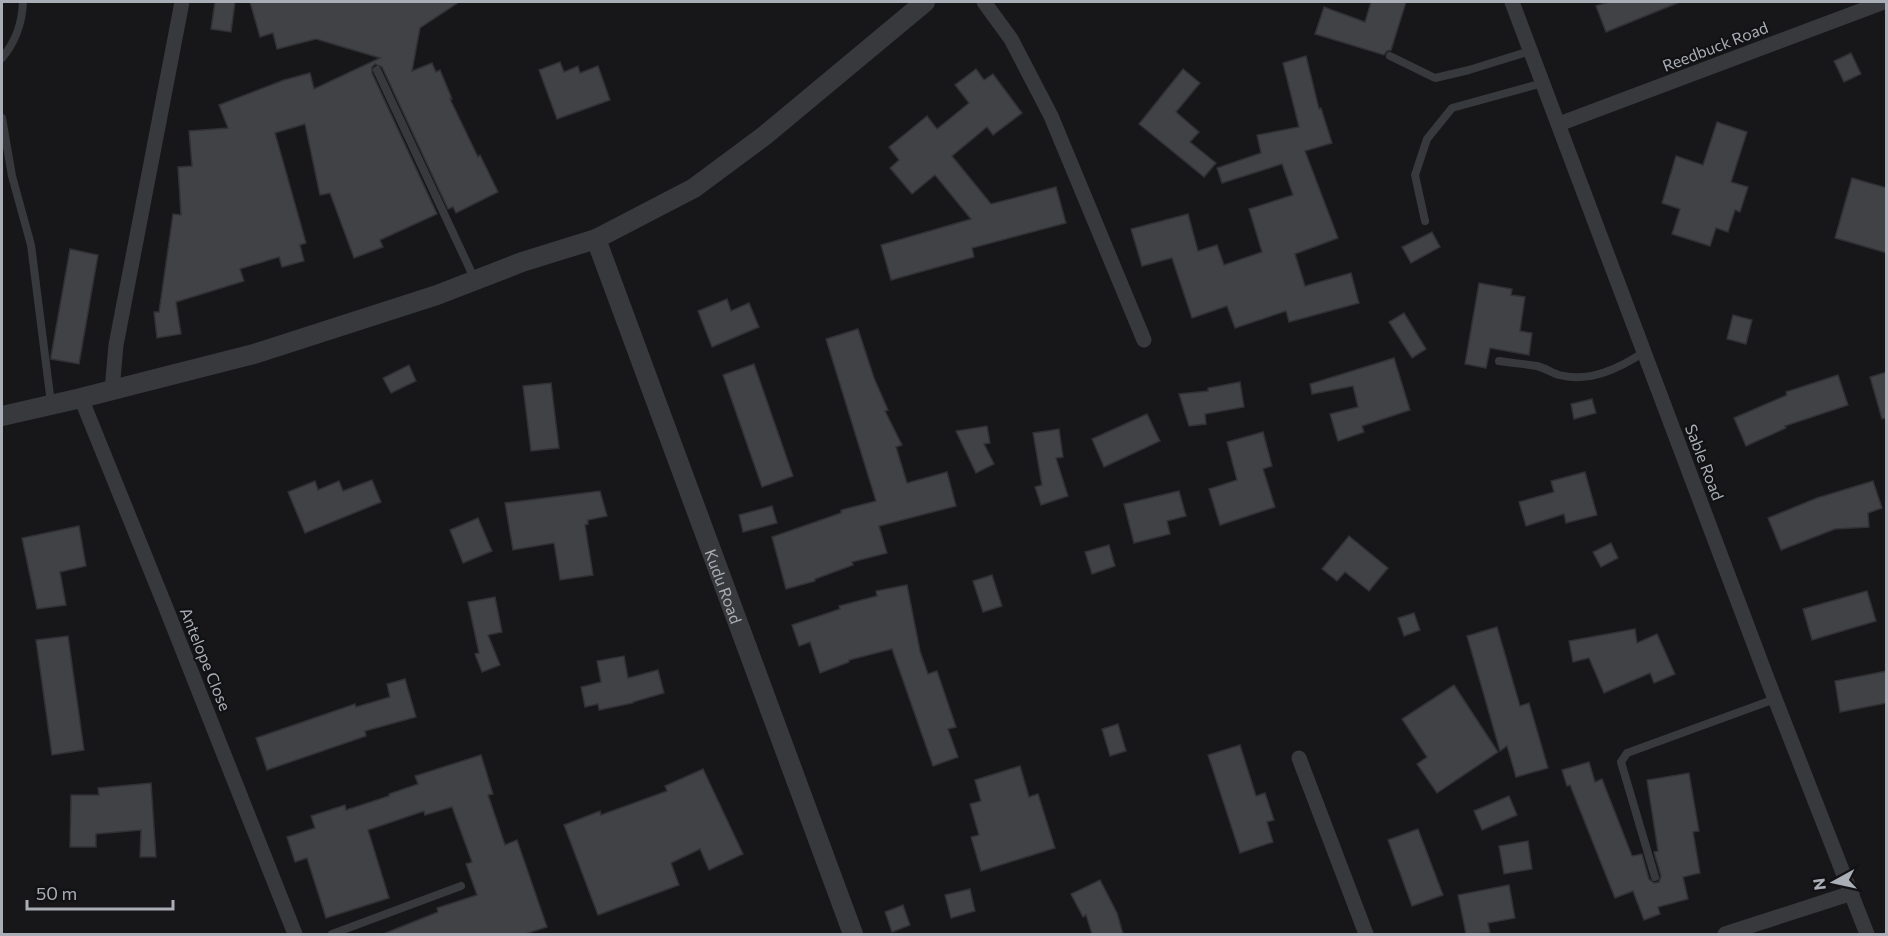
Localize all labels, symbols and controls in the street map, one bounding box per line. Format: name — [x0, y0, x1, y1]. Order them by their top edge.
street label: Reedbuck Road — [1659, 17, 1771, 75]
street label: Sable Road — [1682, 421, 1728, 503]
street label: Kudu Road — [702, 546, 747, 626]
street label: Antelope Close — [177, 605, 235, 713]
north arrow — [1804, 852, 1864, 912]
scale bar — [27, 873, 172, 911]
text: N — [1808, 877, 1829, 891]
text: 50 m — [36, 882, 77, 904]

